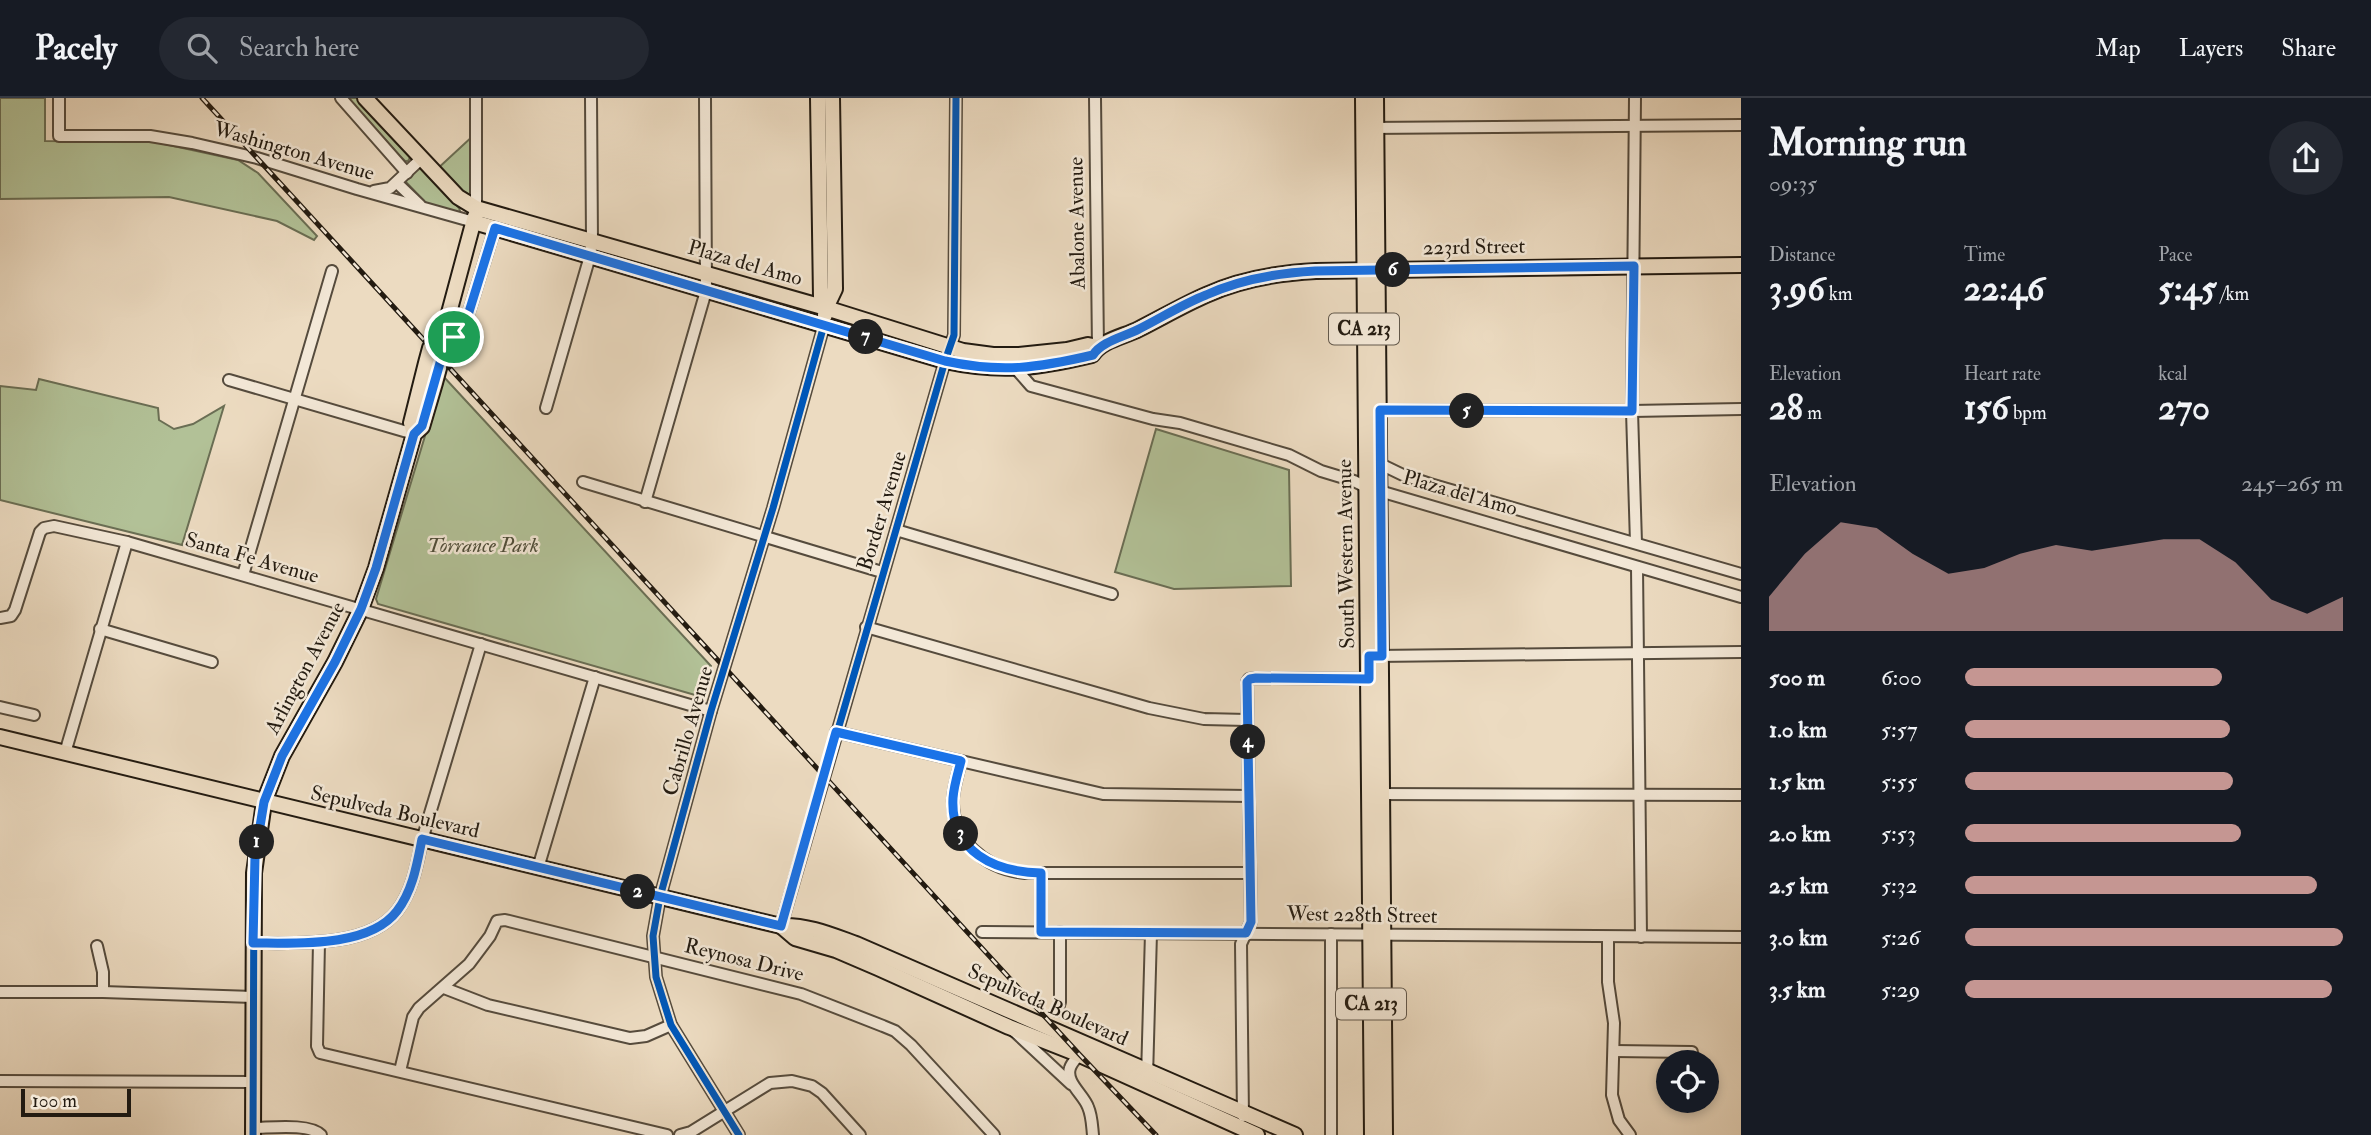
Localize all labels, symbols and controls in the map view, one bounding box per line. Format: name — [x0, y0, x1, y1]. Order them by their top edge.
search box — [159, 17, 649, 80]
text: Pacely — [35, 28, 117, 69]
icon: search — [183, 29, 221, 67]
text: Search here — [239, 32, 359, 64]
text: Map — [2096, 33, 2141, 64]
text: Layers — [2179, 33, 2243, 64]
text: Share — [2281, 33, 2336, 64]
street label: Washington Avenue — [210, 115, 378, 187]
text: Morning run — [1769, 119, 1967, 167]
button: share — [2269, 121, 2343, 195]
street label: Abalone Avenue — [1062, 156, 1092, 290]
text: 09:35 — [1769, 169, 1817, 198]
street label: 223rd Street — [1423, 233, 1526, 261]
street label: Plaza del Amo — [685, 234, 805, 292]
text: Distance — [1769, 243, 1835, 267]
text: Time — [1964, 243, 2005, 267]
text: Pace — [2158, 243, 2192, 267]
pin: 6 — [1376, 252, 1410, 288]
text: 6 — [1388, 257, 1397, 281]
text: 3.96 — [1769, 267, 1825, 311]
text: 22:46 — [1964, 267, 2044, 311]
text: 5:45 — [2158, 267, 2217, 311]
text: km — [1825, 282, 1853, 306]
text: /km — [2217, 282, 2249, 306]
pin — [424, 307, 484, 367]
road number: CA 213 — [1329, 314, 1399, 344]
icon: arrive — [435, 318, 473, 356]
pin: 7 — [848, 320, 884, 354]
text: 7 — [861, 324, 870, 348]
text: Elevation — [1769, 362, 1841, 386]
text: Heart rate — [1964, 362, 2041, 386]
text: kcal — [2158, 362, 2187, 386]
text: 28 — [1769, 386, 1803, 430]
text: 156 — [1964, 386, 2009, 430]
text: 270 — [2158, 386, 2210, 430]
pin: 5 — [1450, 394, 1484, 428]
text: 5 — [1462, 398, 1471, 422]
text: m — [1803, 401, 1822, 425]
text: bpm — [2009, 401, 2047, 425]
street label: Border Avenue — [851, 448, 913, 574]
street label: South Western Avenue — [1331, 459, 1361, 649]
street label: Plaza del Amo — [1400, 464, 1520, 522]
text: Elevation — [1769, 469, 1857, 498]
text: 245–265 m — [2241, 469, 2343, 498]
street label: Santa Fe Avenue — [182, 526, 322, 590]
park label: Torrance Park — [427, 532, 539, 559]
street label: Arlington Avenue — [258, 597, 351, 740]
street label: Cabrillo Avenue — [657, 663, 719, 799]
text: 500 m — [1769, 663, 1825, 692]
text: 6:00 — [1881, 663, 1922, 692]
text: 1.0 km — [1769, 715, 1827, 744]
text: 5:57 — [1881, 715, 1917, 744]
pin: 4 — [1230, 724, 1266, 760]
text: 4 — [1242, 729, 1253, 753]
text: 1.5 km — [1769, 767, 1825, 796]
text: 5:55 — [1881, 767, 1917, 796]
street label: Sepulveda Boulevard — [308, 779, 483, 845]
pin: 3 — [944, 816, 978, 852]
text: 2.0 km — [1769, 819, 1831, 848]
text: 5:53 — [1881, 819, 1916, 848]
text: 3 — [957, 821, 964, 845]
pin: 1 — [240, 824, 274, 860]
text: 1 — [253, 829, 260, 853]
text: 2.5 km — [1769, 871, 1829, 900]
text: 5:32 — [1881, 871, 1917, 900]
pin: 2 — [620, 874, 656, 910]
text: 2 — [633, 879, 642, 903]
street label: West 228th Street — [1285, 900, 1438, 930]
text: 3.0 km — [1769, 923, 1828, 952]
text: 5:26 — [1881, 923, 1920, 952]
street label: Reynosa Drive — [681, 932, 807, 988]
street label: Sepulveda Boulevard — [964, 958, 1133, 1053]
text: 3.5 km — [1769, 975, 1826, 1004]
text: 5:29 — [1881, 975, 1920, 1004]
road number: CA 213 — [1336, 988, 1406, 1020]
map controls — [1656, 1050, 1719, 1113]
button: locate — [1656, 1050, 1719, 1113]
scale bar — [21, 1086, 131, 1118]
text: 100 m — [32, 1089, 77, 1113]

